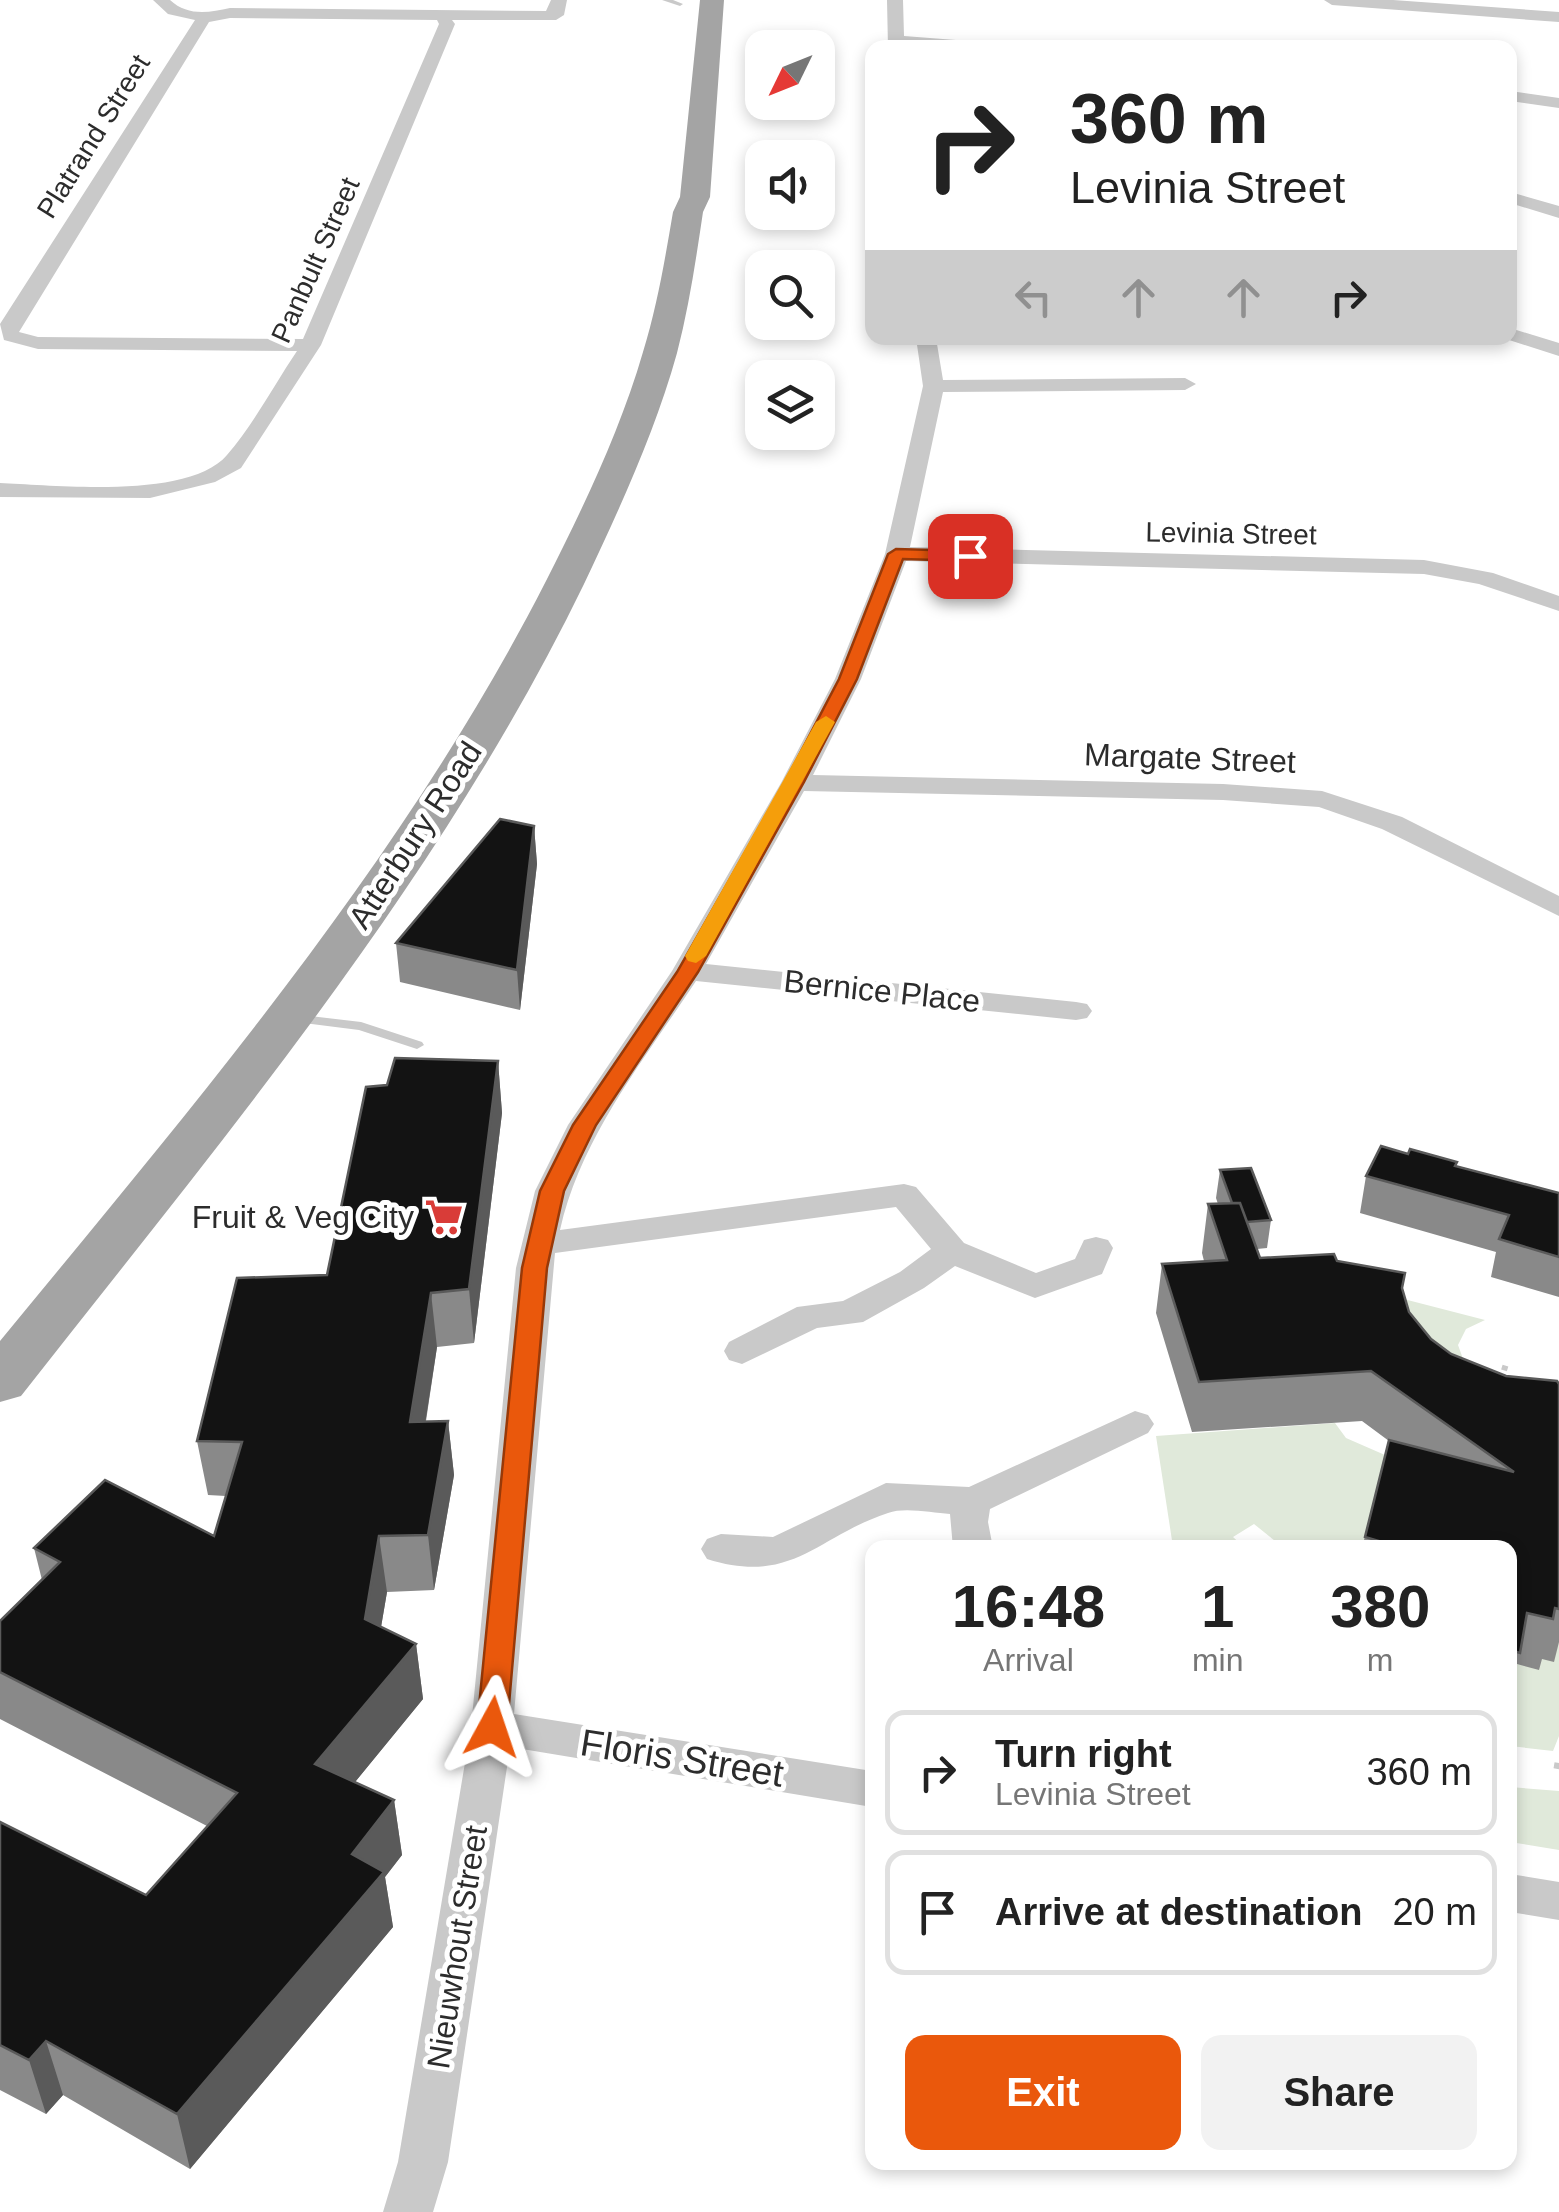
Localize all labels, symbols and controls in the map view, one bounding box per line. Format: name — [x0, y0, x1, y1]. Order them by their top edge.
north arrow — [745, 30, 835, 120]
map controls — [745, 30, 835, 450]
street label: Platrand Street — [31, 49, 156, 224]
icon: right — [905, 80, 1035, 210]
text: 360 m — [1070, 80, 1268, 158]
button: sound — [745, 140, 835, 230]
text: Levinia Street — [1070, 162, 1345, 213]
street label: Panbult Street — [265, 173, 366, 348]
button: search — [745, 250, 835, 340]
icon: left — [1006, 270, 1061, 325]
icon: ahead — [1111, 270, 1166, 325]
icon: ahead — [1216, 270, 1271, 325]
icon: right — [1321, 270, 1376, 325]
button: layers — [745, 360, 835, 450]
pin — [928, 514, 1013, 599]
street label: Levinia Street — [1145, 517, 1317, 550]
icon: arrive — [943, 529, 998, 584]
street label: Atterbury Road — [341, 735, 489, 935]
street label: Margate Street — [1084, 736, 1297, 780]
street label: Bernice Place — [782, 963, 982, 1019]
supermarket icon: Fruit & Veg City — [423, 1196, 465, 1238]
place label: Fruit & Veg City — [192, 1199, 414, 1235]
text: 16:48 — [952, 1573, 1105, 1640]
text: 1 — [1201, 1573, 1234, 1640]
text: 380 — [1330, 1573, 1430, 1640]
text: Arrival — [983, 1642, 1074, 1678]
text: min — [1192, 1642, 1243, 1678]
text: m — [1367, 1642, 1394, 1678]
position arrow — [440, 1675, 544, 1779]
street label: Floris Street — [578, 1721, 787, 1795]
text: Turn right — [995, 1733, 1172, 1775]
icon: right — [910, 1745, 965, 1800]
text: 360 m — [1366, 1751, 1472, 1793]
text: Levinia Street — [995, 1776, 1191, 1812]
street label: Nieuwhout Street — [420, 1823, 494, 2071]
icon: arrive — [910, 1885, 965, 1940]
text: Arrive at destination — [995, 1891, 1362, 1933]
text: 20 m — [1392, 1891, 1477, 1933]
button: Exit — [905, 2035, 1181, 2150]
button: Share — [1201, 2035, 1477, 2150]

